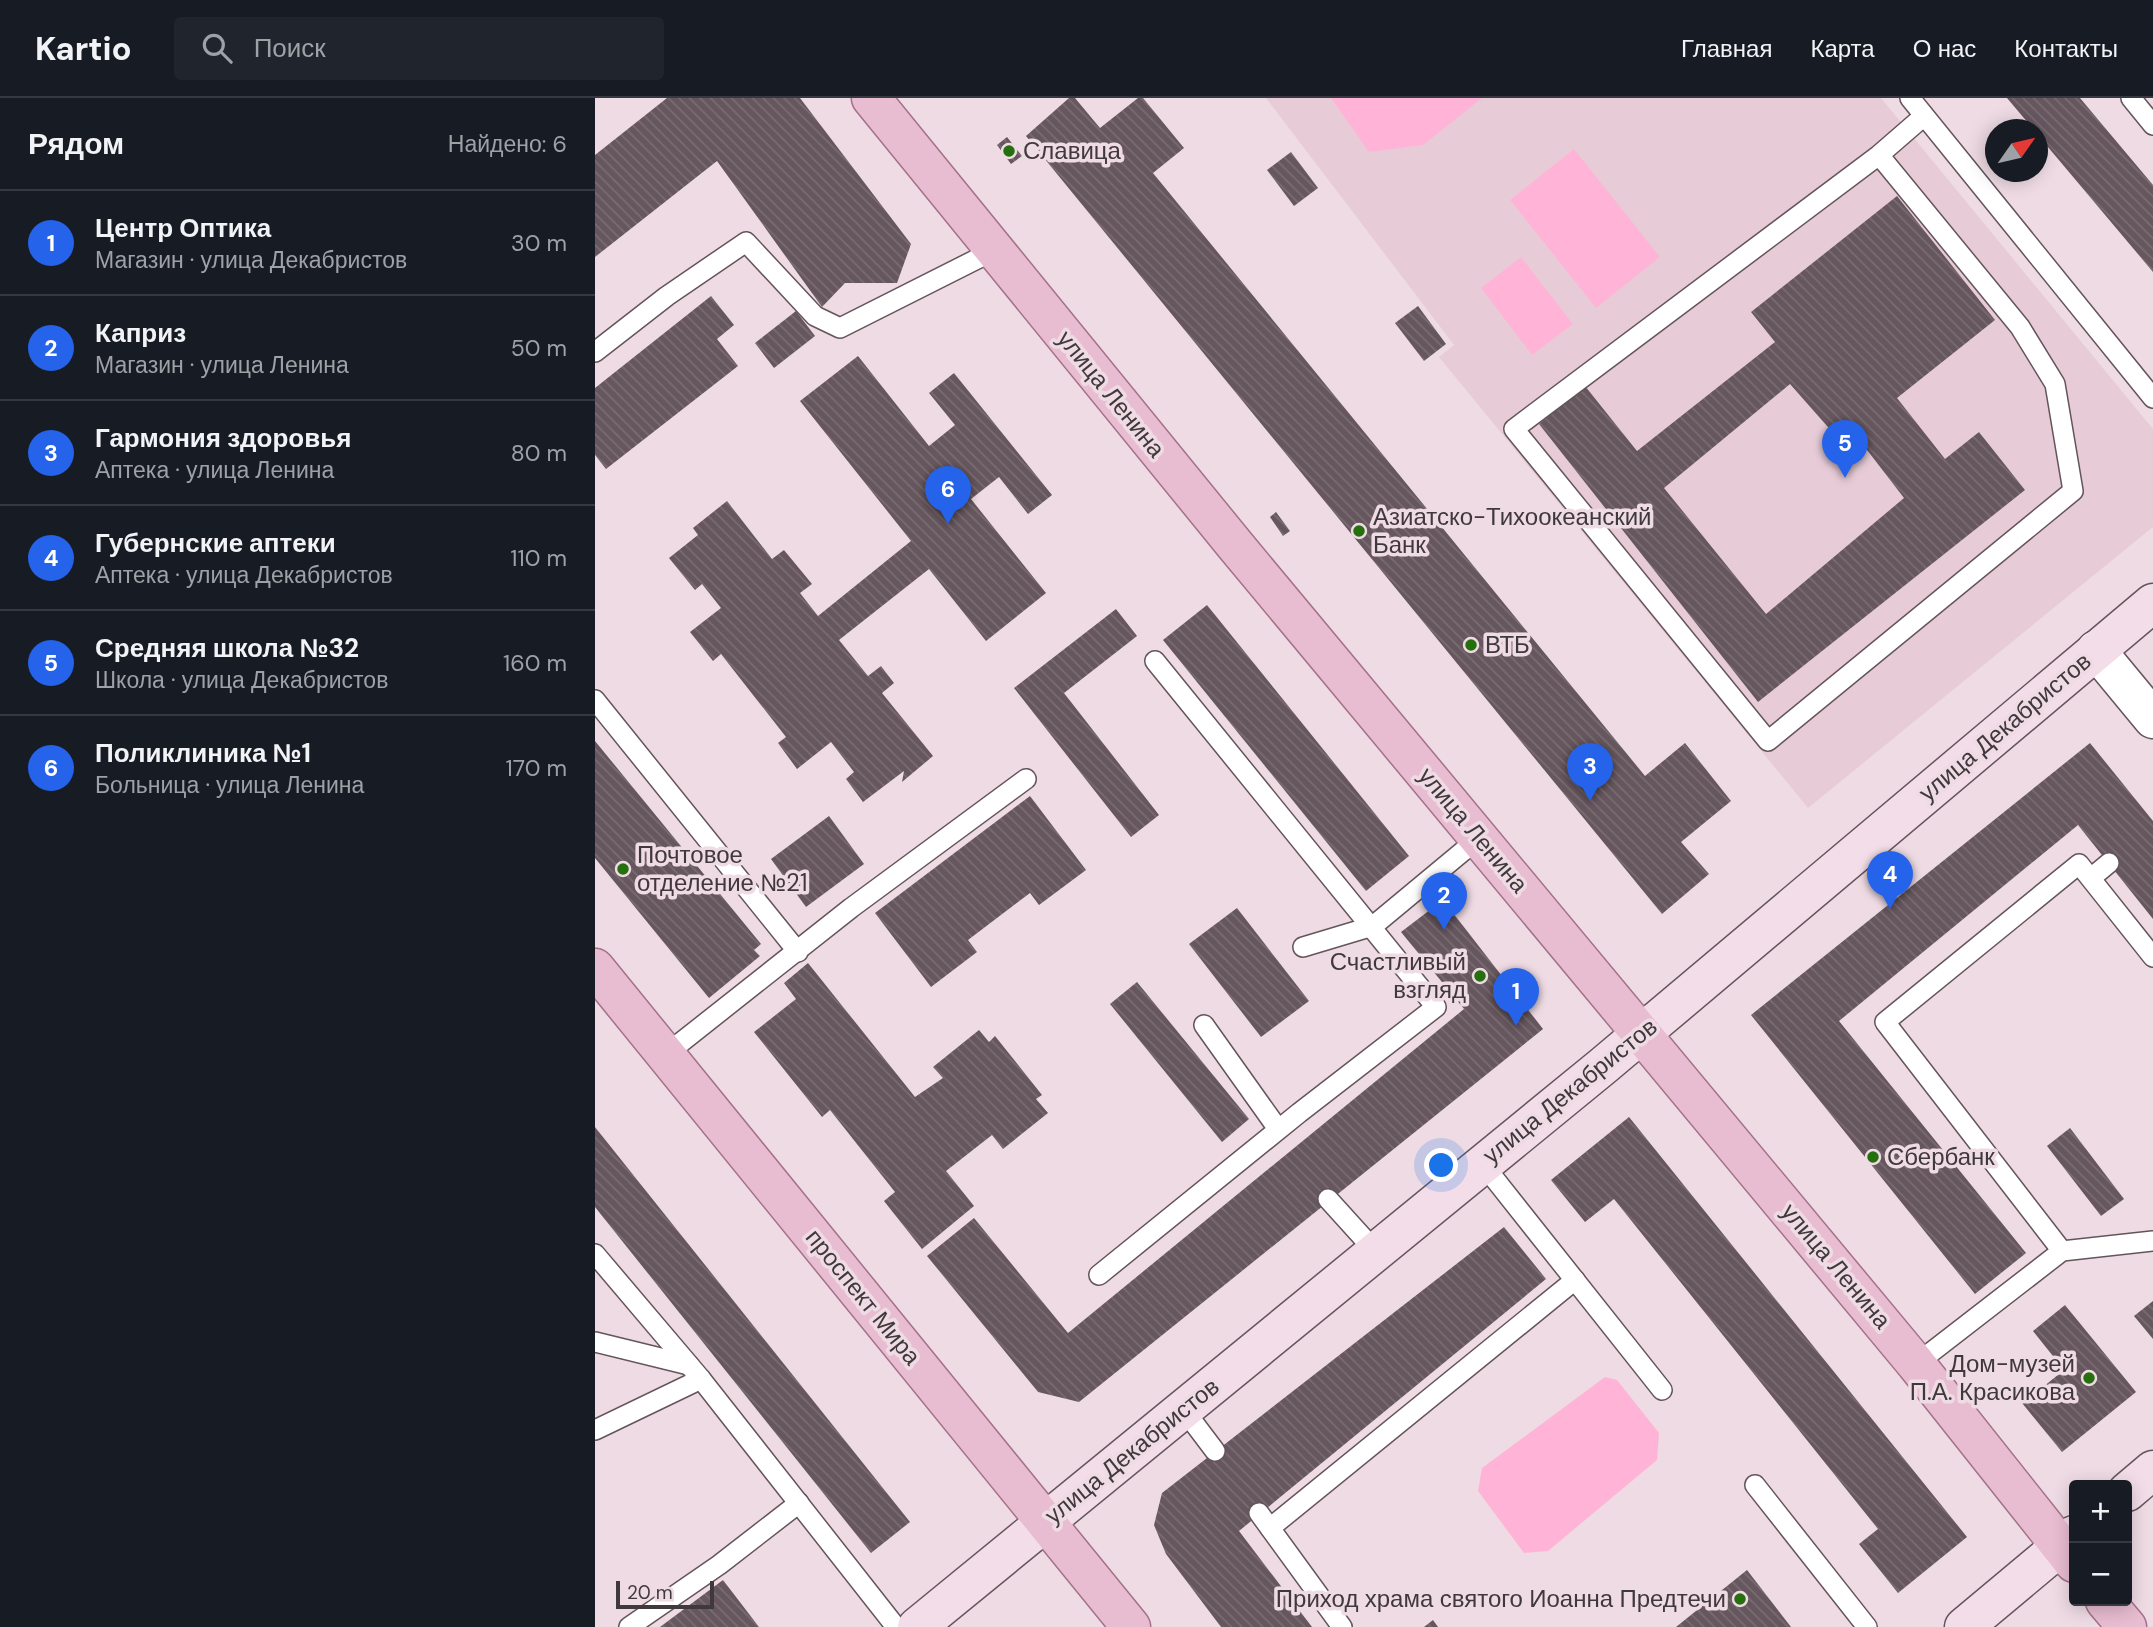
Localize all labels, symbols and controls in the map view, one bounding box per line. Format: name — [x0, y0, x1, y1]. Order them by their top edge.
search box — [174, 17, 664, 80]
text: Kartio — [35, 27, 132, 70]
icon: search — [198, 29, 236, 67]
text: Поиск — [254, 31, 326, 65]
text: Главная — [1681, 33, 1772, 64]
text: Карта — [1810, 33, 1875, 64]
text: О нас — [1913, 33, 1976, 64]
text: Контакты — [2014, 33, 2118, 64]
north arrow — [1985, 119, 2048, 182]
text: Рядом — [28, 124, 124, 163]
text: Найдено: 6 — [448, 129, 567, 159]
place label: Славица — [1023, 135, 1122, 166]
marker: Славица — [1001, 143, 1017, 159]
text: Центр Оптика — [95, 211, 271, 245]
text: 1 — [47, 228, 55, 258]
text: 30 m — [511, 228, 567, 258]
text: Магазин · улица Декабристов — [95, 245, 407, 275]
text: Каприз — [95, 316, 186, 350]
street label: улица Ленина — [1051, 324, 1173, 464]
text: 2 — [44, 333, 58, 363]
text: 50 m — [511, 333, 567, 363]
text: Магазин · улица Ленина — [95, 350, 349, 380]
pin: 5 — [1822, 420, 1868, 478]
text: Гармония здоровья — [95, 421, 351, 455]
text: 3 — [44, 438, 58, 468]
text: 80 m — [511, 438, 567, 468]
text: Аптека · улица Ленина — [95, 455, 334, 485]
pin: 6 — [925, 466, 971, 524]
place label: Азиатско-Тихоокеанский Банк — [1373, 501, 1652, 560]
marker: Азиатско-Тихоокеанский Банк — [1351, 523, 1367, 539]
text: Губернские аптеки — [95, 526, 336, 560]
text: 4 — [44, 543, 58, 573]
text: 110 m — [510, 543, 567, 573]
text: Аптека · улица Декабристов — [95, 560, 393, 590]
place label: ВТБ — [1485, 629, 1530, 660]
text: Средняя школа №32 — [95, 631, 359, 665]
marker: ВТБ — [1463, 637, 1479, 653]
street label: улица Декабристов — [1912, 645, 2097, 808]
text: 5 — [44, 648, 58, 678]
text: 160 m — [503, 648, 567, 678]
text: Школа · улица Декабристов — [95, 665, 388, 695]
text: Поликлиника №1 — [95, 736, 311, 770]
pin: 3 — [1567, 743, 1613, 801]
text: 6 — [44, 753, 58, 783]
text: 170 m — [506, 753, 567, 783]
street label: улица Ленина — [1412, 760, 1535, 899]
text: Больница · улица Ленина — [95, 770, 364, 800]
place label: Почтовое отделение №21 — [637, 839, 807, 898]
pin: 4 — [1867, 851, 1913, 909]
marker: Почтовое отделение №21 — [615, 861, 631, 877]
pin: 2 — [1421, 872, 1467, 930]
place label: Счастливый взгляд — [1330, 946, 1466, 1005]
marker: Счастливый взгляд — [1472, 968, 1488, 984]
pin: 1 — [1493, 968, 1539, 1026]
street label: улица Декабристов — [1476, 1011, 1663, 1171]
place label: Сбербанк — [1887, 1141, 1995, 1172]
your location — [1424, 1148, 1458, 1182]
marker: Сбербанк — [1865, 1149, 1881, 1165]
street label: улица Ленина — [1775, 1196, 1898, 1335]
street label: проспект Мира — [799, 1222, 928, 1372]
place label: Дом-музей П.А. Красикова — [1910, 1348, 2076, 1407]
marker: Дом-музей П.А. Красикова — [2081, 1370, 2097, 1386]
street label: улица Декабристов — [1038, 1371, 1225, 1531]
map controls — [2069, 1480, 2132, 1606]
button: + — [2069, 1480, 2132, 1543]
button: − — [2069, 1543, 2132, 1606]
scale bar — [616, 1578, 714, 1610]
text: 20 m — [627, 1580, 673, 1605]
place label: Приход храма святого Иоанна Предтечи — [1276, 1583, 1726, 1614]
marker: Приход храма святого Иоанна Предтечи — [1732, 1591, 1748, 1607]

